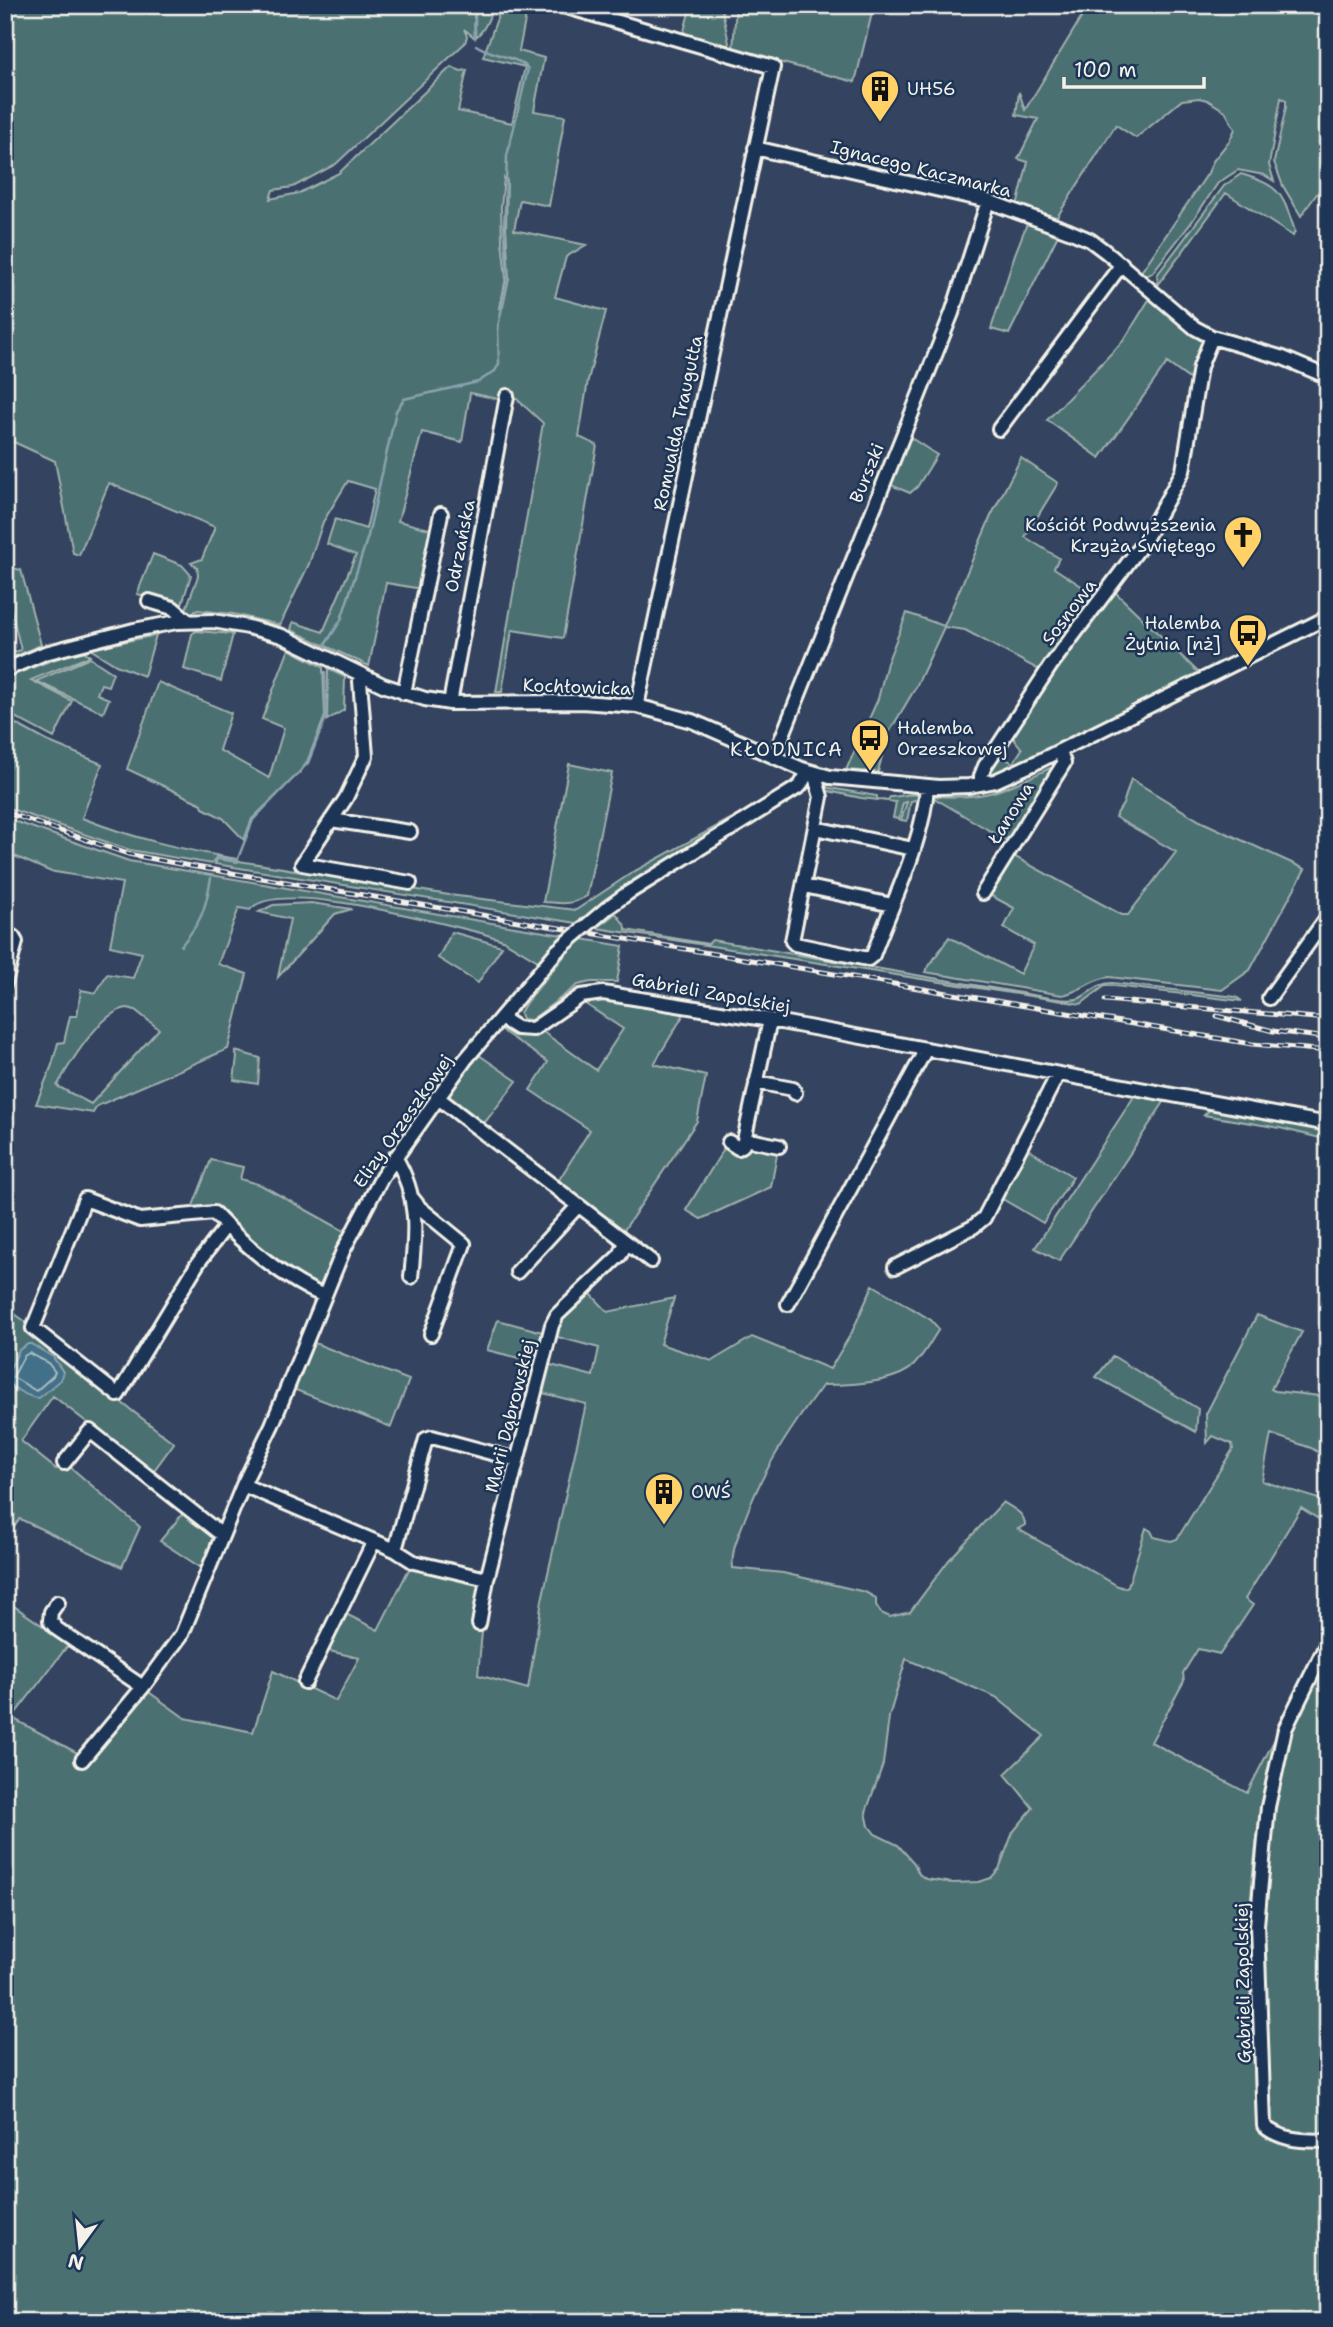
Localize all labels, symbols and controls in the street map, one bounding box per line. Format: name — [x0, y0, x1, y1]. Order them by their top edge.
scale bar — [1064, 46, 1204, 90]
text: 100 m — [1074, 56, 1137, 84]
building icon: UH56 — [859, 68, 901, 123]
place label: UH56 — [907, 77, 956, 101]
street label: Ignacego Kaczmarka — [828, 135, 1014, 203]
street label: Romualda Traugutta — [648, 333, 708, 513]
street label: Burszki — [844, 440, 890, 506]
street label: Odrzańska — [439, 498, 481, 594]
place label: Kościół Podwyższenia Krzyża Świętego — [1025, 513, 1216, 558]
church icon: Kościół Podwyższenia Krzyża Świętego — [1222, 514, 1264, 569]
street label: Sosnowa — [1036, 574, 1102, 650]
place label: Halemba Żytnia [nż] — [1125, 611, 1221, 656]
bus stop icon: Halemba Żytnia [nż] — [1227, 612, 1269, 667]
street label: Kochłowicka — [522, 673, 632, 701]
place label: Halemba Orzeszkowej — [897, 716, 1007, 761]
bus stop icon: Halemba Orzeszkowej — [849, 717, 891, 772]
district label: KŁODNICA — [730, 737, 844, 762]
street label: Łanowa — [982, 777, 1039, 849]
street label: Gabrieli Zapolskiej — [630, 967, 792, 1019]
street label: Elizy Orzeszkowej — [348, 1049, 458, 1193]
street label: Marii Dąbrowskiej — [479, 1337, 541, 1495]
building icon: OWŚ — [643, 1471, 685, 1526]
place label: OWŚ — [691, 1480, 731, 1504]
street label: Gabrieli Zapolskiej — [1230, 1903, 1256, 2063]
north arrow — [46, 2212, 116, 2282]
text: N — [65, 2248, 86, 2276]

